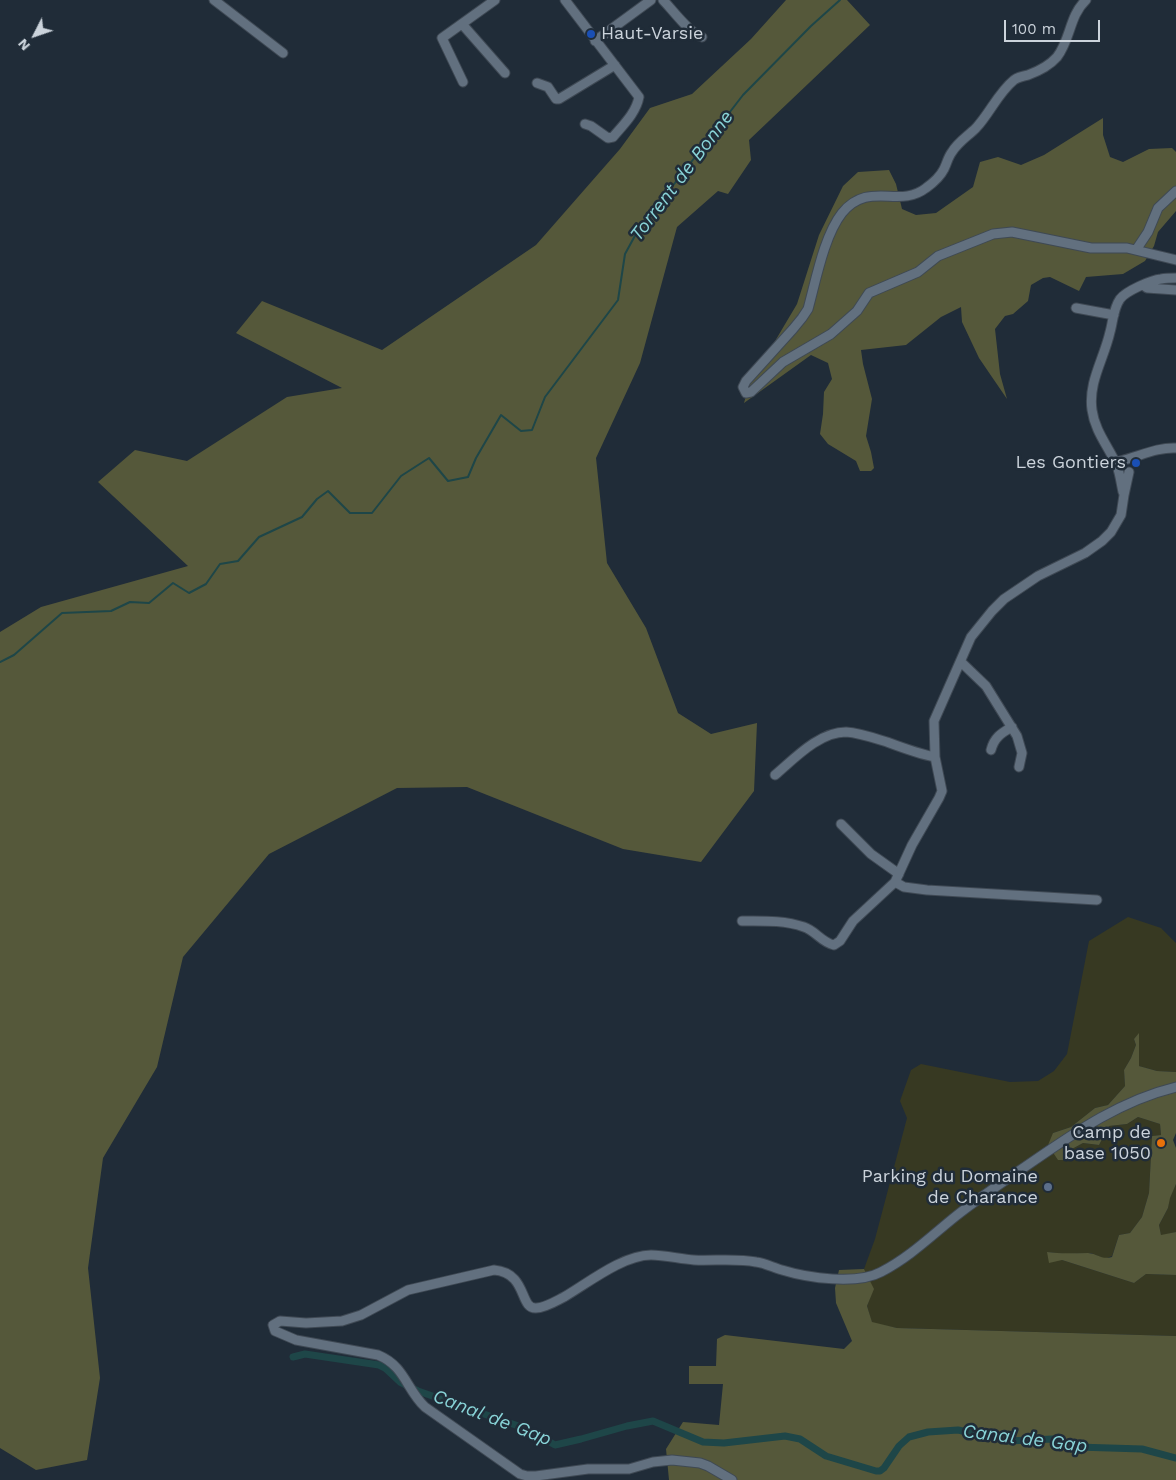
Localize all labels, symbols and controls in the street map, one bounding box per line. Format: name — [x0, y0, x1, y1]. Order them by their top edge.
north arrow — [10, 10, 60, 60]
scale bar — [1006, 10, 1102, 42]
text: 100 m — [1012, 20, 1056, 38]
place label: Haut-Varsie — [601, 23, 703, 45]
marker: Haut-Varsie — [585, 28, 597, 40]
text: N — [14, 36, 33, 54]
water label: Torrent de Bonne — [625, 106, 739, 246]
place label: Les Gontiers — [1015, 452, 1126, 474]
marker: Les Gontiers — [1130, 457, 1142, 469]
place label: Camp de base 1050 — [1064, 1122, 1151, 1164]
marker: Camp de base 1050 — [1155, 1137, 1167, 1149]
place label: Parking du Domaine de Charance — [862, 1166, 1038, 1208]
marker: Parking du Domaine de Charance — [1042, 1181, 1054, 1193]
water label: Canal de Gap — [429, 1385, 555, 1451]
water label: Canal de Gap — [961, 1420, 1089, 1458]

